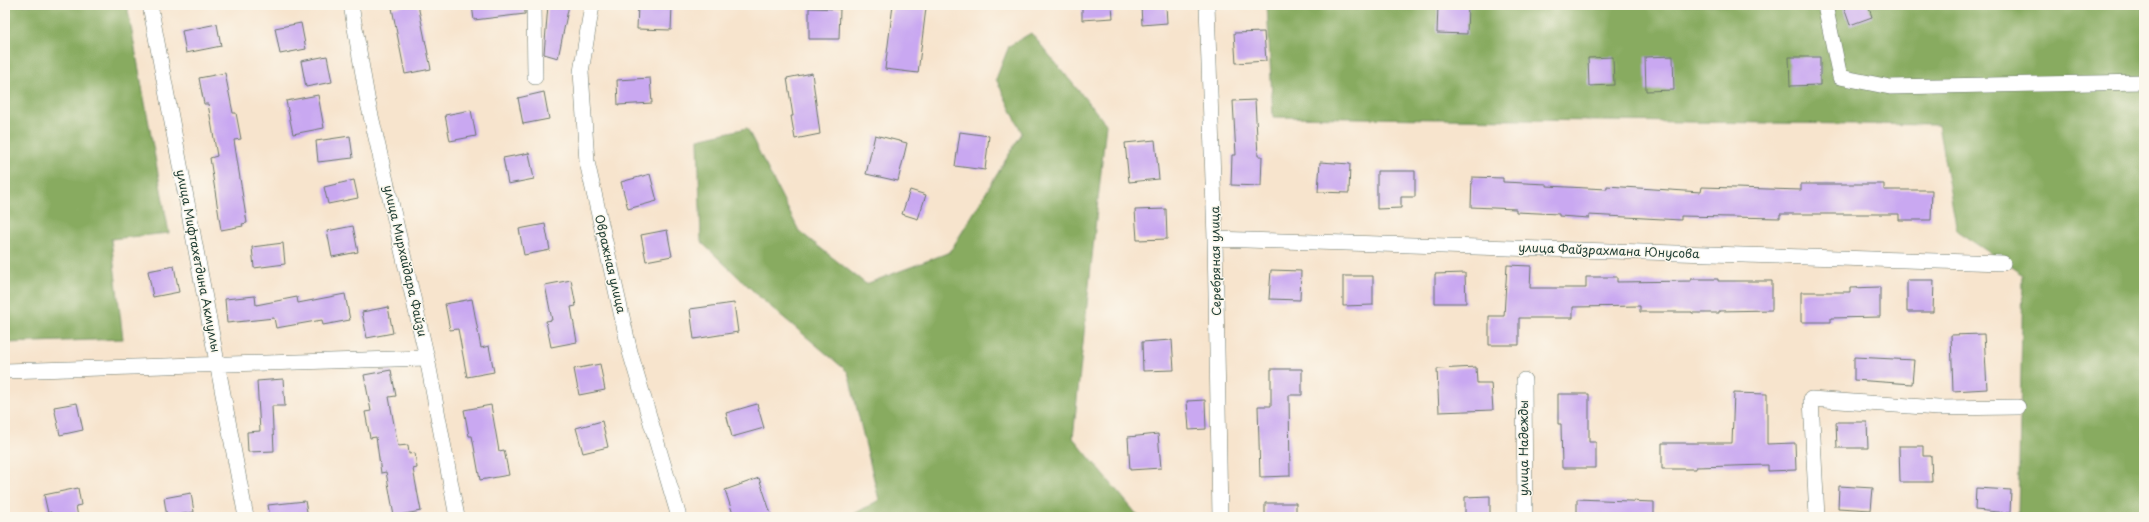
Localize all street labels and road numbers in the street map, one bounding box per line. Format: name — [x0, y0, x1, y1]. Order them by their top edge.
street label: улица Мифтахетдина Акмуллы — [172, 168, 226, 354]
street label: улица Мирхайдара Файзи — [380, 183, 432, 338]
street label: Серебряная улица — [1205, 206, 1225, 316]
street label: Овражная улица — [591, 213, 631, 315]
street label: улица Файзрахмана Юнусова — [1518, 238, 1700, 262]
street label: улица Надежды — [1514, 400, 1532, 496]

